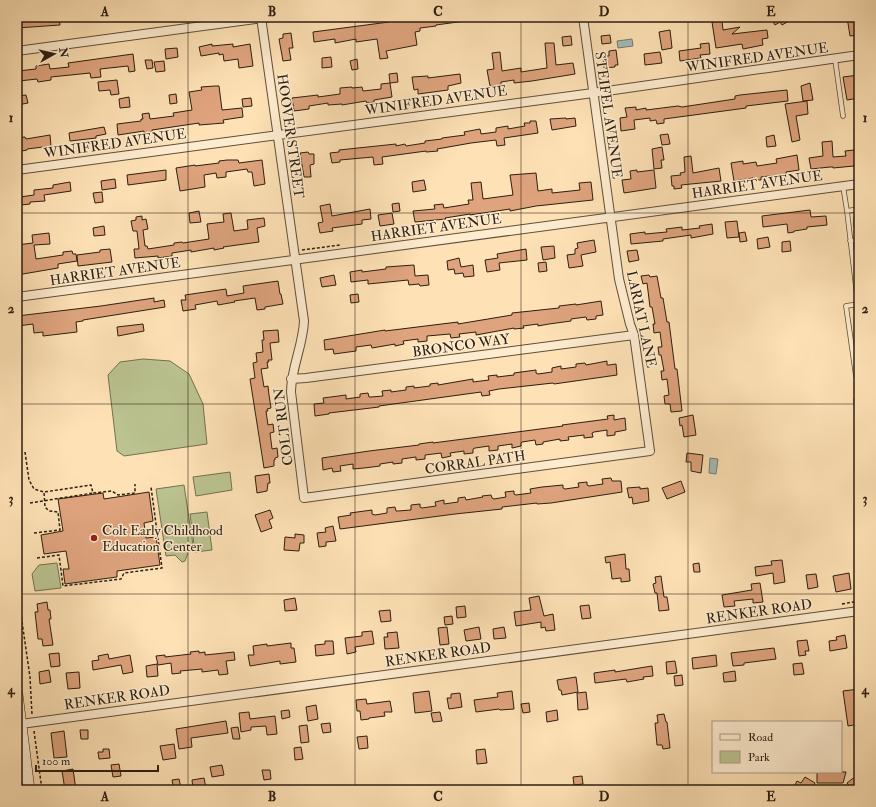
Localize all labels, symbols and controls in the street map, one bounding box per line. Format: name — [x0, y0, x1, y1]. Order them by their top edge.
text: A — [100, 4, 110, 20]
text: B — [268, 4, 276, 20]
text: C — [433, 4, 443, 20]
text: D — [599, 4, 610, 20]
text: E — [766, 4, 776, 20]
north arrow — [34, 34, 74, 74]
street label: WINIFRED AVENUE — [684, 39, 829, 76]
text: N — [56, 46, 71, 60]
street label: STEIFEL AVENUE — [591, 50, 626, 180]
street label: HOOVER STREET — [273, 73, 308, 200]
street label: WINIFRED AVENUE — [363, 82, 508, 119]
text: 1 — [9, 110, 14, 126]
text: 1 — [863, 110, 868, 126]
street label: WINIFRED AVENUE — [42, 125, 187, 162]
street label: HARRIET AVENUE — [691, 167, 824, 202]
street label: HARRIET AVENUE — [370, 210, 503, 245]
street label: HARRIET AVENUE — [49, 254, 182, 289]
street label: LARIAT LANE — [623, 269, 660, 369]
text: 2 — [8, 301, 15, 317]
text: 2 — [862, 301, 869, 317]
street label: BRONCO WAY — [411, 330, 511, 361]
street label: COLT RUN — [270, 387, 297, 467]
street label: CORRAL PATH — [424, 447, 527, 478]
text: 3 — [9, 491, 14, 507]
text: 3 — [863, 491, 868, 507]
place label: Colt Early Childhood Education Center — [102, 522, 223, 555]
marker: Colt Early Childhood Education Center — [89, 533, 99, 543]
street label: RENKER ROAD — [705, 596, 813, 627]
street label: RENKER ROAD — [384, 639, 492, 670]
text: 4 — [6, 682, 15, 698]
street label: RENKER ROAD — [63, 682, 171, 713]
text: 4 — [860, 682, 869, 698]
legend — [712, 721, 842, 773]
text: Road — [748, 730, 773, 745]
scale bar — [36, 747, 158, 773]
text: Park — [748, 750, 770, 765]
text: 100 m — [42, 754, 71, 769]
text: A — [100, 789, 110, 805]
text: B — [268, 789, 276, 805]
text: C — [433, 789, 443, 805]
text: D — [599, 789, 610, 805]
text: E — [766, 789, 776, 805]

